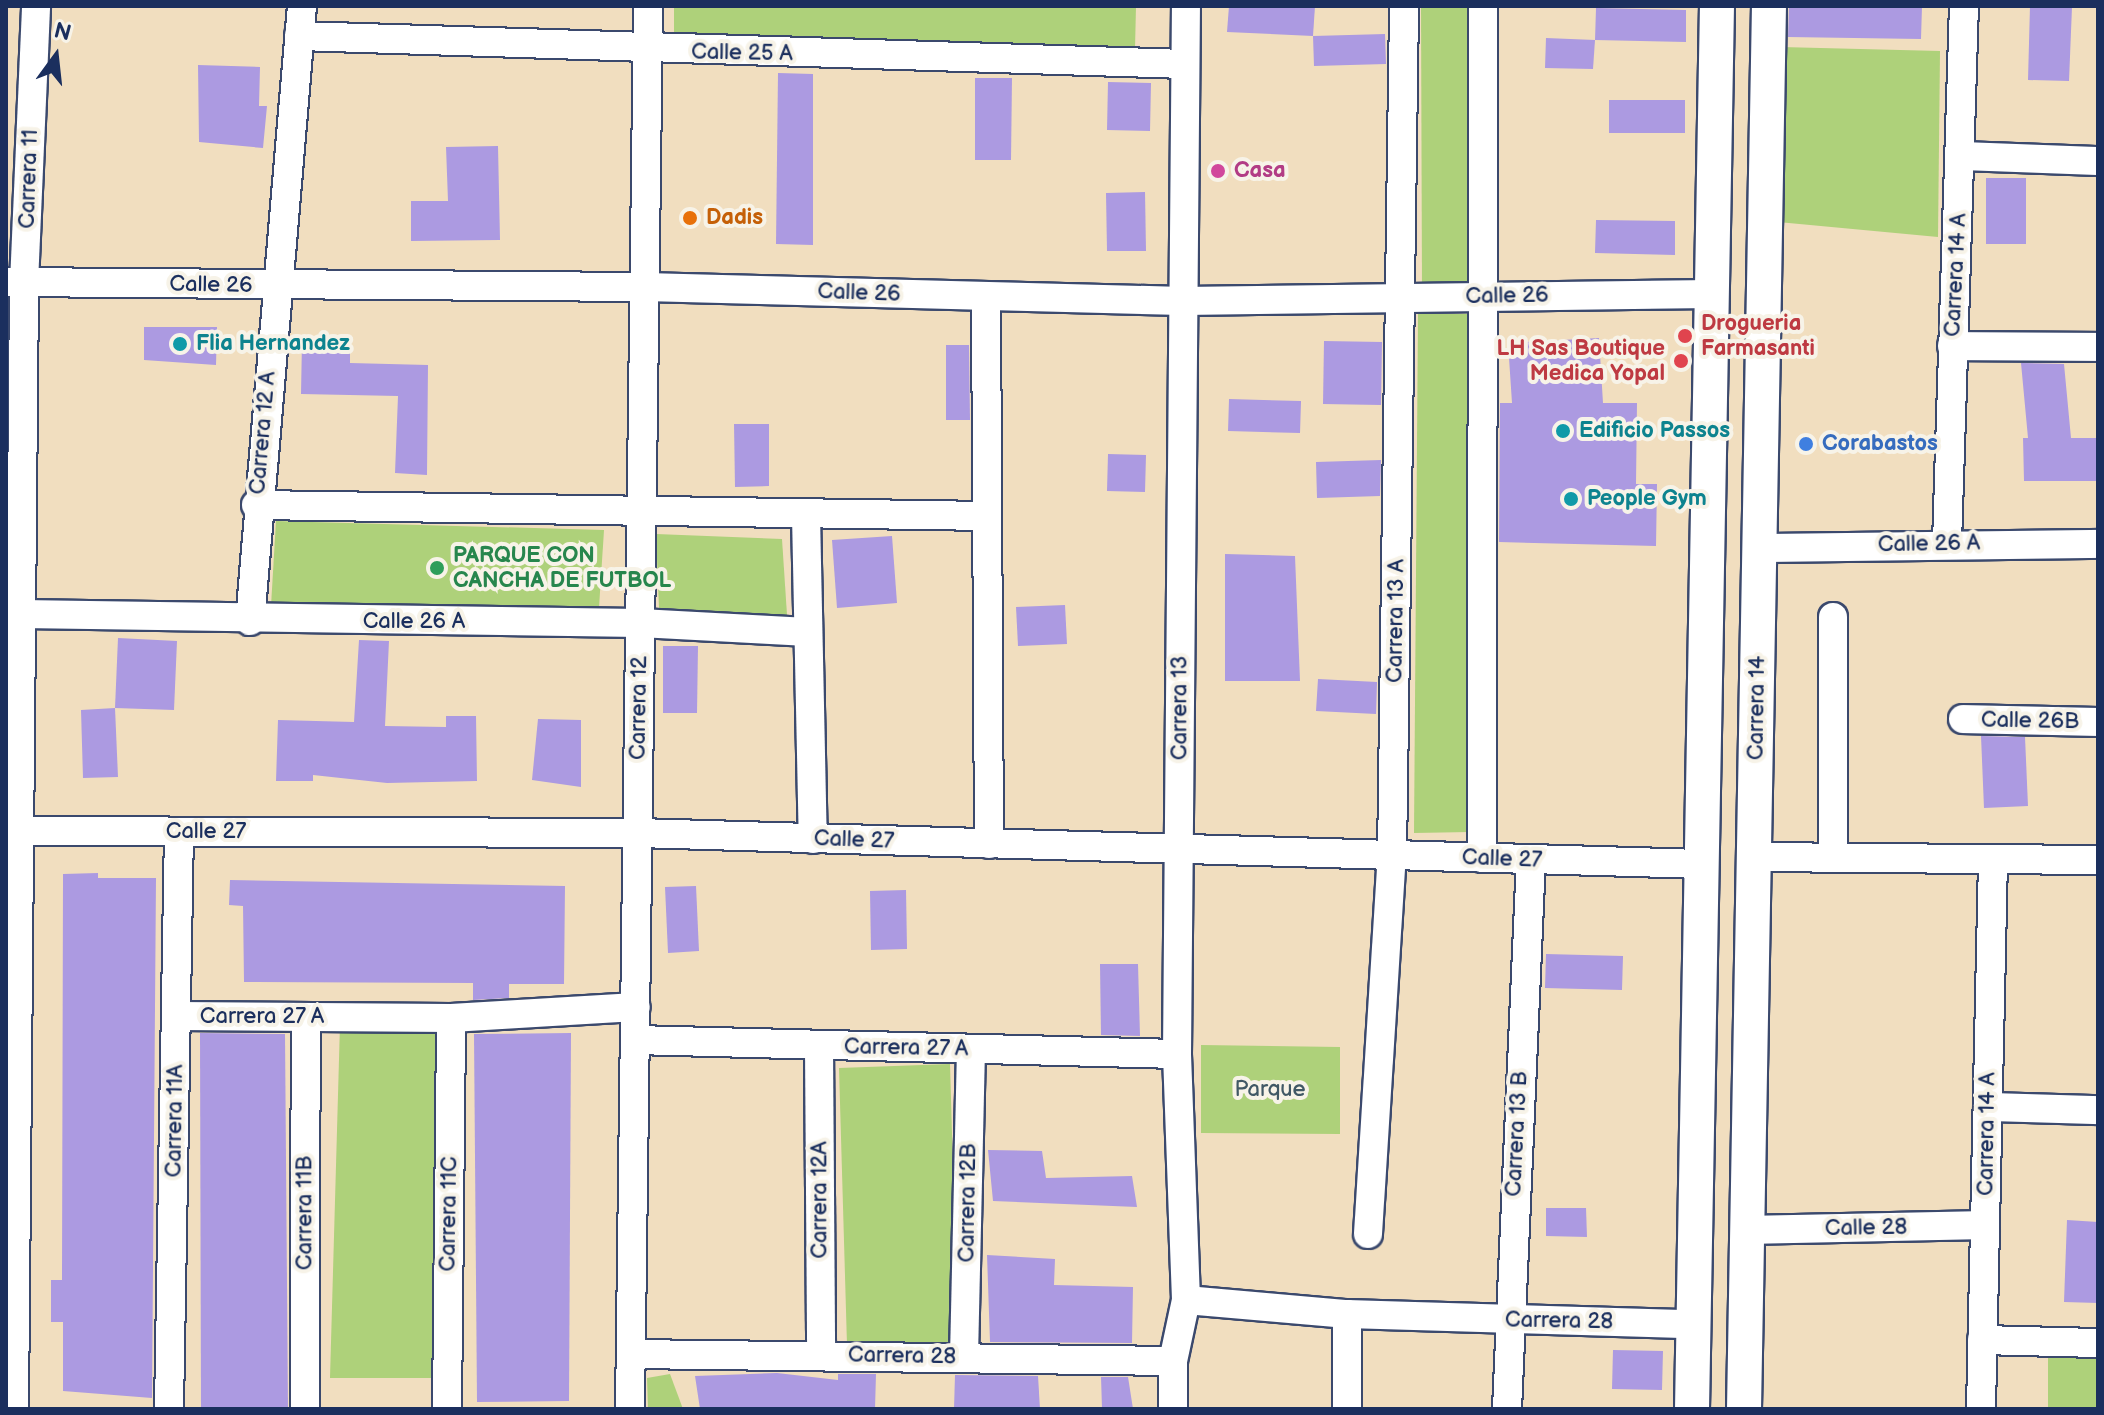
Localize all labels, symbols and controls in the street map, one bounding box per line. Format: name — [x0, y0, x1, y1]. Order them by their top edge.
north arrow — [16, 16, 96, 96]
text: N — [51, 17, 74, 48]
street label: Calle 25 A — [691, 39, 793, 67]
street label: Carrera 11 — [14, 129, 44, 229]
place label: Casa — [1234, 158, 1286, 184]
marker: Casa — [1209, 162, 1227, 180]
place label: Dadis — [706, 205, 763, 231]
marker: Dadis — [681, 209, 699, 227]
street label: Carrera 14 A — [1940, 212, 1972, 338]
street label: Calle 26 — [169, 271, 253, 299]
street label: Calle 26 — [817, 278, 901, 308]
street label: Calle 26 — [1465, 282, 1549, 310]
place label: Drogueria Farmasanti — [1701, 310, 1815, 362]
marker: Drogueria Farmasanti — [1676, 327, 1694, 345]
place label: Flia Hernandez — [196, 331, 350, 357]
marker: Flia Hernandez — [171, 335, 189, 353]
place label: LH Sas Boutique Medica Yopal — [1497, 335, 1665, 386]
marker: LH Sas Boutique Medica Yopal — [1672, 352, 1690, 370]
street label: Carrera 12 A — [244, 370, 282, 496]
place label: Edificio Passos — [1579, 418, 1730, 444]
marker: Edificio Passos — [1554, 422, 1572, 440]
place label: Corabastos — [1822, 431, 1938, 457]
marker: Corabastos — [1797, 435, 1815, 453]
place label: People Gym — [1587, 486, 1707, 512]
marker: People Gym — [1562, 490, 1580, 508]
street label: Calle 26 A — [1878, 530, 1980, 558]
place label: PARQUE CON CANCHA DE FUTBOL — [453, 542, 671, 594]
marker: PARQUE CON CANCHA DE FUTBOL — [428, 559, 446, 577]
street label: Carrera 13 A — [1382, 559, 1410, 683]
street label: Calle 26 A — [363, 609, 465, 635]
street label: Carrera 12 — [625, 656, 653, 760]
street label: Carrera 13 — [1167, 656, 1193, 760]
street label: Carrera 14 — [1743, 656, 1771, 760]
street label: Calle 26B — [1981, 707, 2079, 735]
street label: Calle 27 — [166, 819, 246, 845]
street label: Calle 27 — [813, 825, 895, 855]
street label: Calle 27 — [1461, 844, 1543, 874]
street label: Carrera 27 A — [199, 1004, 325, 1030]
street label: Carrera 27 A — [843, 1034, 969, 1062]
street label: Carrera 11A — [161, 1064, 189, 1178]
street label: Carrera 13 B — [1501, 1071, 1533, 1197]
street label: Carrera 14 A — [1973, 1072, 2001, 1196]
park label: Parque — [1234, 1077, 1306, 1103]
street label: Carrera 12A — [807, 1141, 833, 1259]
street label: Carrera 12B — [954, 1143, 982, 1263]
street label: Carrera 11B — [292, 1156, 318, 1270]
street label: Carrera 11C — [435, 1156, 463, 1272]
street label: Calle 28 — [1825, 1214, 1907, 1242]
street label: Carrera 28 — [1505, 1307, 1613, 1335]
street label: Carrera 28 — [848, 1342, 956, 1370]

